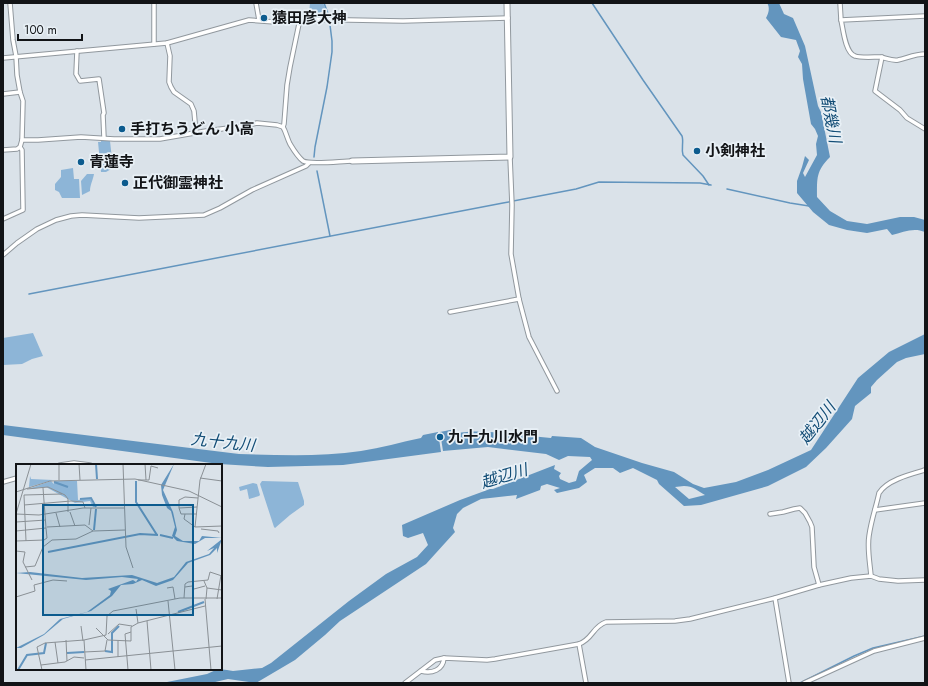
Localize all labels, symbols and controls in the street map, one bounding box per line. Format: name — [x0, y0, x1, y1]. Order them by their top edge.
place label: 猿田彦大神 — [272, 7, 347, 29]
marker: 猿田彦大神 — [259, 13, 269, 23]
scale bar — [18, 16, 82, 42]
text: 100 m — [24, 21, 57, 39]
water label: 都幾川 — [815, 93, 847, 147]
place label: 手打ちうどん 小高 — [130, 118, 255, 140]
marker: 手打ちうどん 小高 — [117, 124, 127, 134]
place label: 小剣神社 — [705, 140, 765, 162]
marker: 小剣神社 — [692, 146, 702, 156]
place label: 青蓮寺 — [89, 151, 134, 173]
marker: 青蓮寺 — [76, 157, 86, 167]
place label: 正代御霊神社 — [133, 172, 223, 194]
marker: 正代御霊神社 — [120, 178, 130, 188]
water label: 越辺川 — [793, 395, 842, 449]
place label: 九十九川水門 — [448, 426, 538, 448]
water label: 九十九川 — [190, 427, 258, 457]
marker: 九十九川水門 — [435, 432, 445, 442]
water label: 越辺川 — [478, 457, 532, 494]
inset map — [16, 464, 222, 670]

